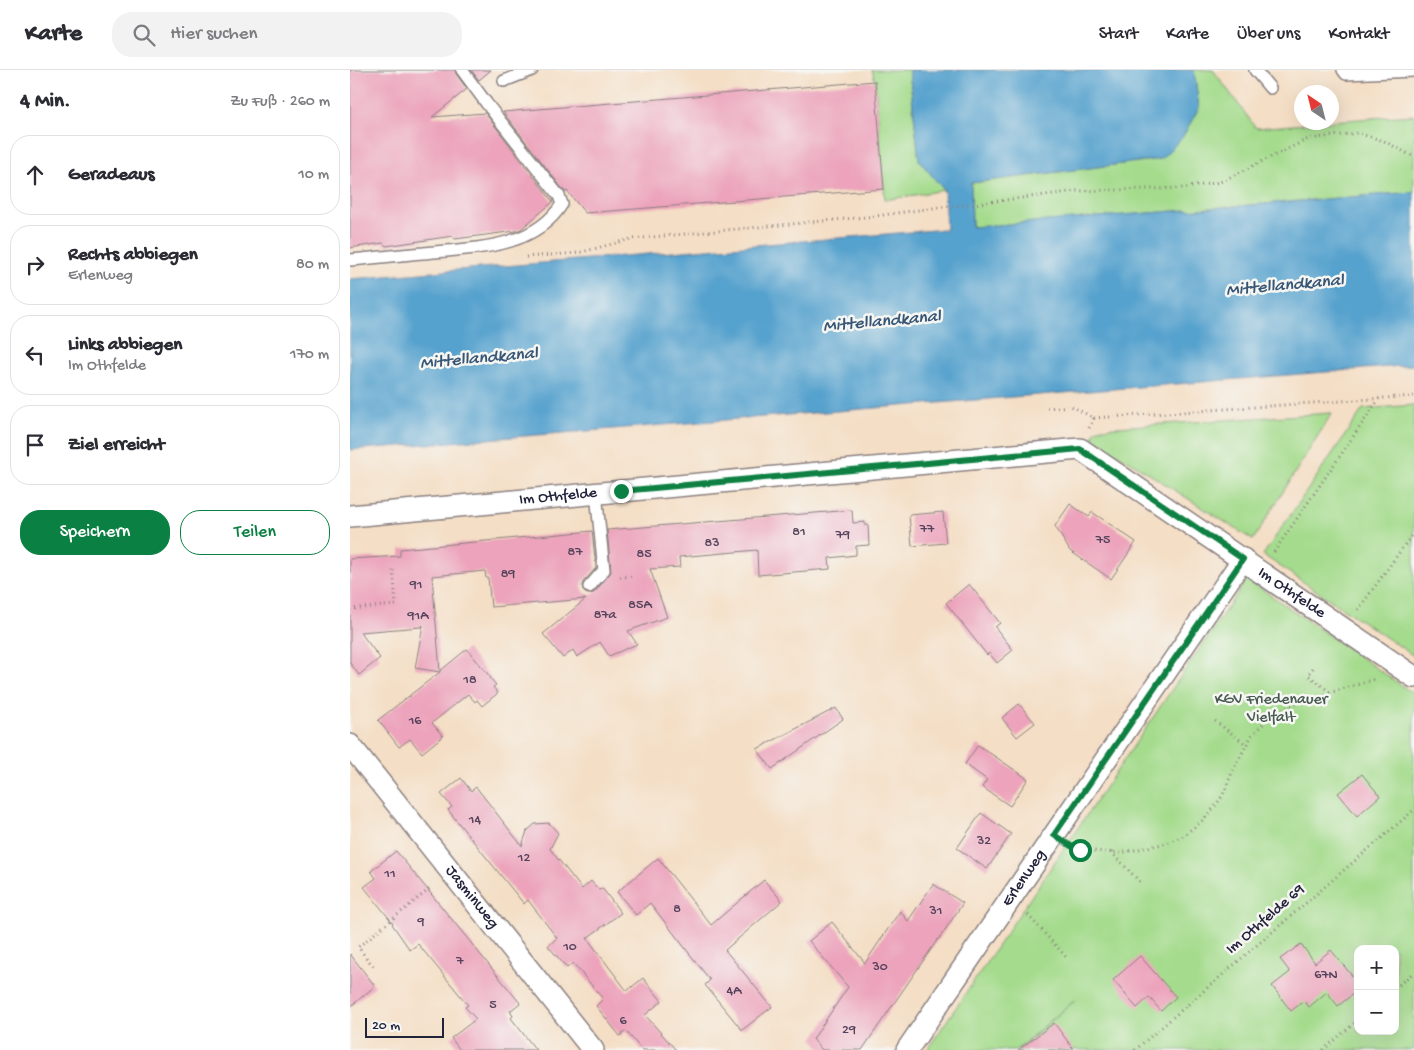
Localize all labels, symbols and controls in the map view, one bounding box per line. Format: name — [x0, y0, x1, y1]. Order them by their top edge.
search box — [112, 12, 462, 57]
text: Karte — [25, 20, 82, 49]
icon: search — [130, 21, 158, 49]
text: Hier suchen — [170, 23, 258, 46]
text: Start — [1099, 24, 1138, 45]
text: Karte — [1166, 24, 1209, 45]
text: Über uns — [1237, 24, 1300, 45]
text: Kontakt — [1328, 24, 1389, 45]
north arrow — [1294, 85, 1339, 130]
text: 4 Min. — [20, 90, 71, 115]
text: Zu Fuß · 260 m — [230, 93, 330, 112]
icon: ahead — [21, 161, 49, 189]
text: Geradeaus — [68, 164, 154, 187]
text: 10 m — [298, 166, 329, 185]
text: Rechts abbiegen — [68, 244, 198, 267]
icon: right — [21, 251, 49, 279]
text: 80 m — [296, 256, 329, 275]
text: Erlenweg — [68, 267, 133, 286]
water label: Mittellandkanal — [1225, 270, 1346, 302]
water label: Mittellandkanal — [822, 306, 943, 338]
text: Links abbiegen — [68, 334, 182, 357]
icon: left — [21, 341, 49, 369]
water label: Mittellandkanal — [419, 343, 540, 375]
text: 170 m — [290, 346, 329, 365]
text: Im Othfelde — [68, 357, 146, 376]
icon: arrive — [21, 431, 49, 459]
text: Ziel erreicht — [68, 434, 165, 457]
route end — [610, 480, 633, 503]
street label: Im Othfelde — [518, 484, 599, 510]
button: Speichern — [20, 510, 170, 555]
button: Teilen — [180, 510, 330, 555]
house number: 77 — [919, 521, 935, 538]
house number: 81 — [792, 524, 806, 541]
house number: 79 — [835, 527, 850, 544]
house number: 75 — [1095, 532, 1110, 549]
house number: 83 — [705, 535, 719, 552]
house number: 87 — [568, 544, 583, 561]
house number: 85 — [636, 546, 652, 563]
street label: Im Othfelde — [1254, 563, 1330, 624]
house number: 89 — [501, 566, 515, 583]
house number: 91 — [409, 577, 422, 594]
house number: 85A — [628, 597, 652, 614]
house number: 87a — [594, 607, 618, 624]
house number: 91A — [407, 608, 429, 625]
house number: 18 — [462, 672, 477, 689]
park label: KGV Friedenauer Vielfalt — [1215, 691, 1329, 728]
house number: 16 — [408, 713, 422, 730]
house number: 14 — [468, 812, 482, 829]
house number: 32 — [976, 833, 991, 850]
route start — [1069, 839, 1092, 862]
street label: Erlenweg — [998, 846, 1051, 910]
house number: 12 — [517, 850, 530, 867]
street label: Jasminweg — [441, 862, 502, 933]
house number: 11 — [383, 866, 396, 883]
street label: Im Othfelde 69 — [1223, 881, 1309, 959]
house number: 8 — [673, 901, 681, 918]
house number: 31 — [929, 903, 942, 920]
house number: 9 — [416, 914, 425, 931]
house number: 10 — [562, 939, 577, 956]
map controls — [1354, 945, 1399, 1035]
button: + — [1354, 945, 1399, 990]
house number: 7 — [455, 953, 464, 970]
house number: 30 — [871, 959, 888, 976]
house number: 67N — [1314, 967, 1338, 984]
house number: 4A — [727, 983, 742, 1000]
button: − — [1354, 990, 1399, 1035]
house number: 5 — [489, 997, 497, 1014]
house number: 6 — [619, 1013, 627, 1030]
scale bar — [365, 1015, 444, 1038]
text: 20 m — [372, 1018, 400, 1035]
house number: 29 — [842, 1022, 856, 1039]

